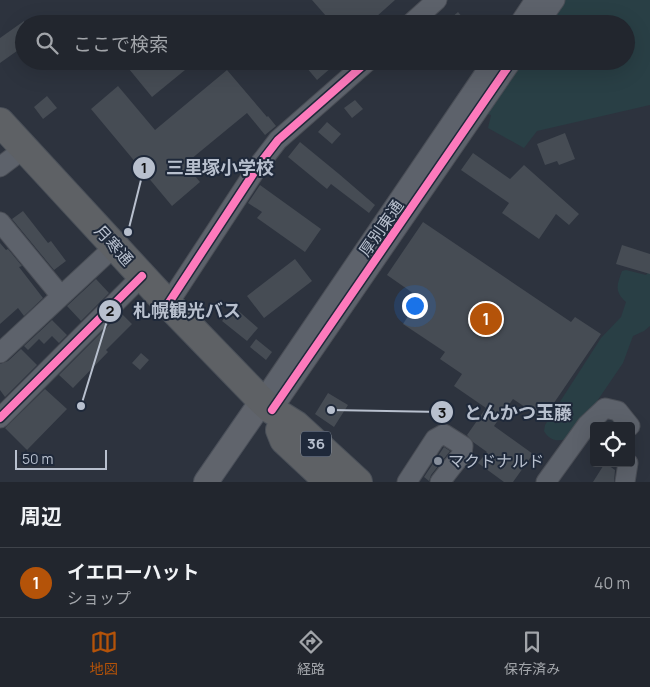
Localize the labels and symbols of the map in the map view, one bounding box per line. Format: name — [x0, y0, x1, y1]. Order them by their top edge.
callout: 三里塚小学校 — [131, 151, 284, 184]
text: 三里塚小学校 — [166, 155, 274, 179]
text: 1 — [141, 157, 147, 178]
street label: 厚別東通 — [354, 195, 408, 261]
street label: 月寒通 — [90, 220, 138, 270]
your location — [402, 293, 428, 319]
callout: 札幌観光バス — [98, 294, 251, 327]
text: 札幌観光バス — [133, 298, 241, 322]
text: 2 — [106, 300, 115, 321]
pin: 1 — [470, 300, 502, 338]
callout: とんかつ玉藤 — [429, 396, 582, 429]
text: とんかつ玉藤 — [464, 400, 572, 424]
text: 3 — [438, 402, 446, 423]
road number: 36 — [301, 432, 331, 456]
scale bar — [15, 447, 108, 470]
place label: マクドナルド — [448, 450, 544, 472]
marker: マクドナルド — [432, 455, 444, 467]

